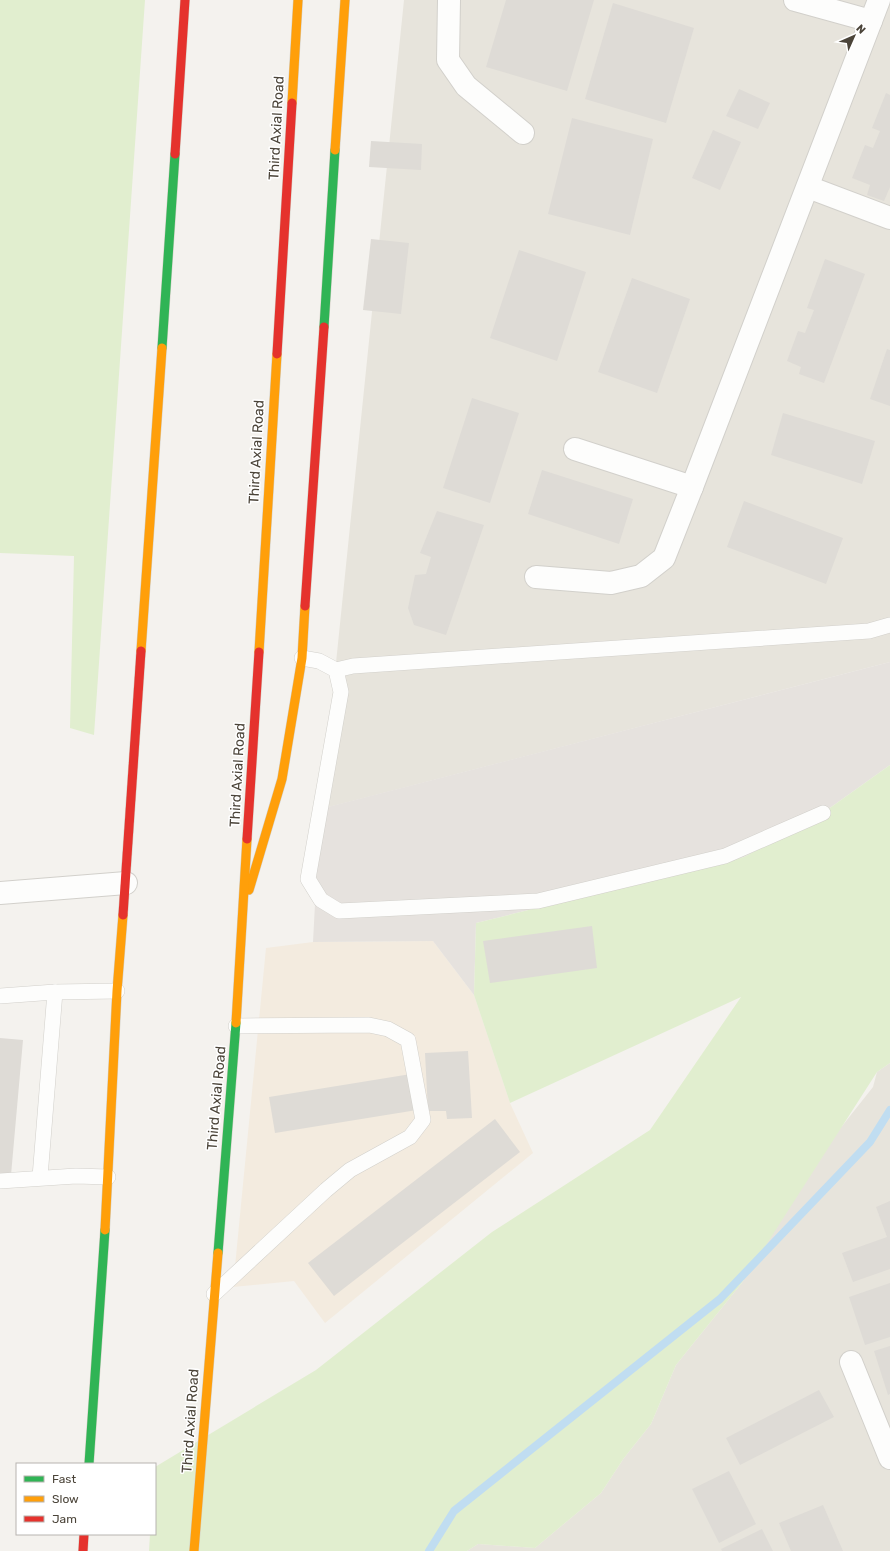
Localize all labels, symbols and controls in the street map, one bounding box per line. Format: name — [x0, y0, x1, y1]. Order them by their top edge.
north arrow — [834, 16, 874, 56]
text: N — [853, 22, 868, 37]
street label: Third Axial Road — [265, 75, 288, 181]
street label: Third Axial Road — [245, 399, 268, 505]
street label: Third Axial Road — [226, 722, 249, 828]
street label: Third Axial Road — [203, 1045, 230, 1151]
street label: Third Axial Road — [178, 1368, 203, 1474]
legend — [16, 1463, 156, 1535]
text: Fast — [52, 1472, 76, 1486]
text: Slow — [52, 1492, 79, 1506]
text: Jam — [52, 1512, 77, 1526]

